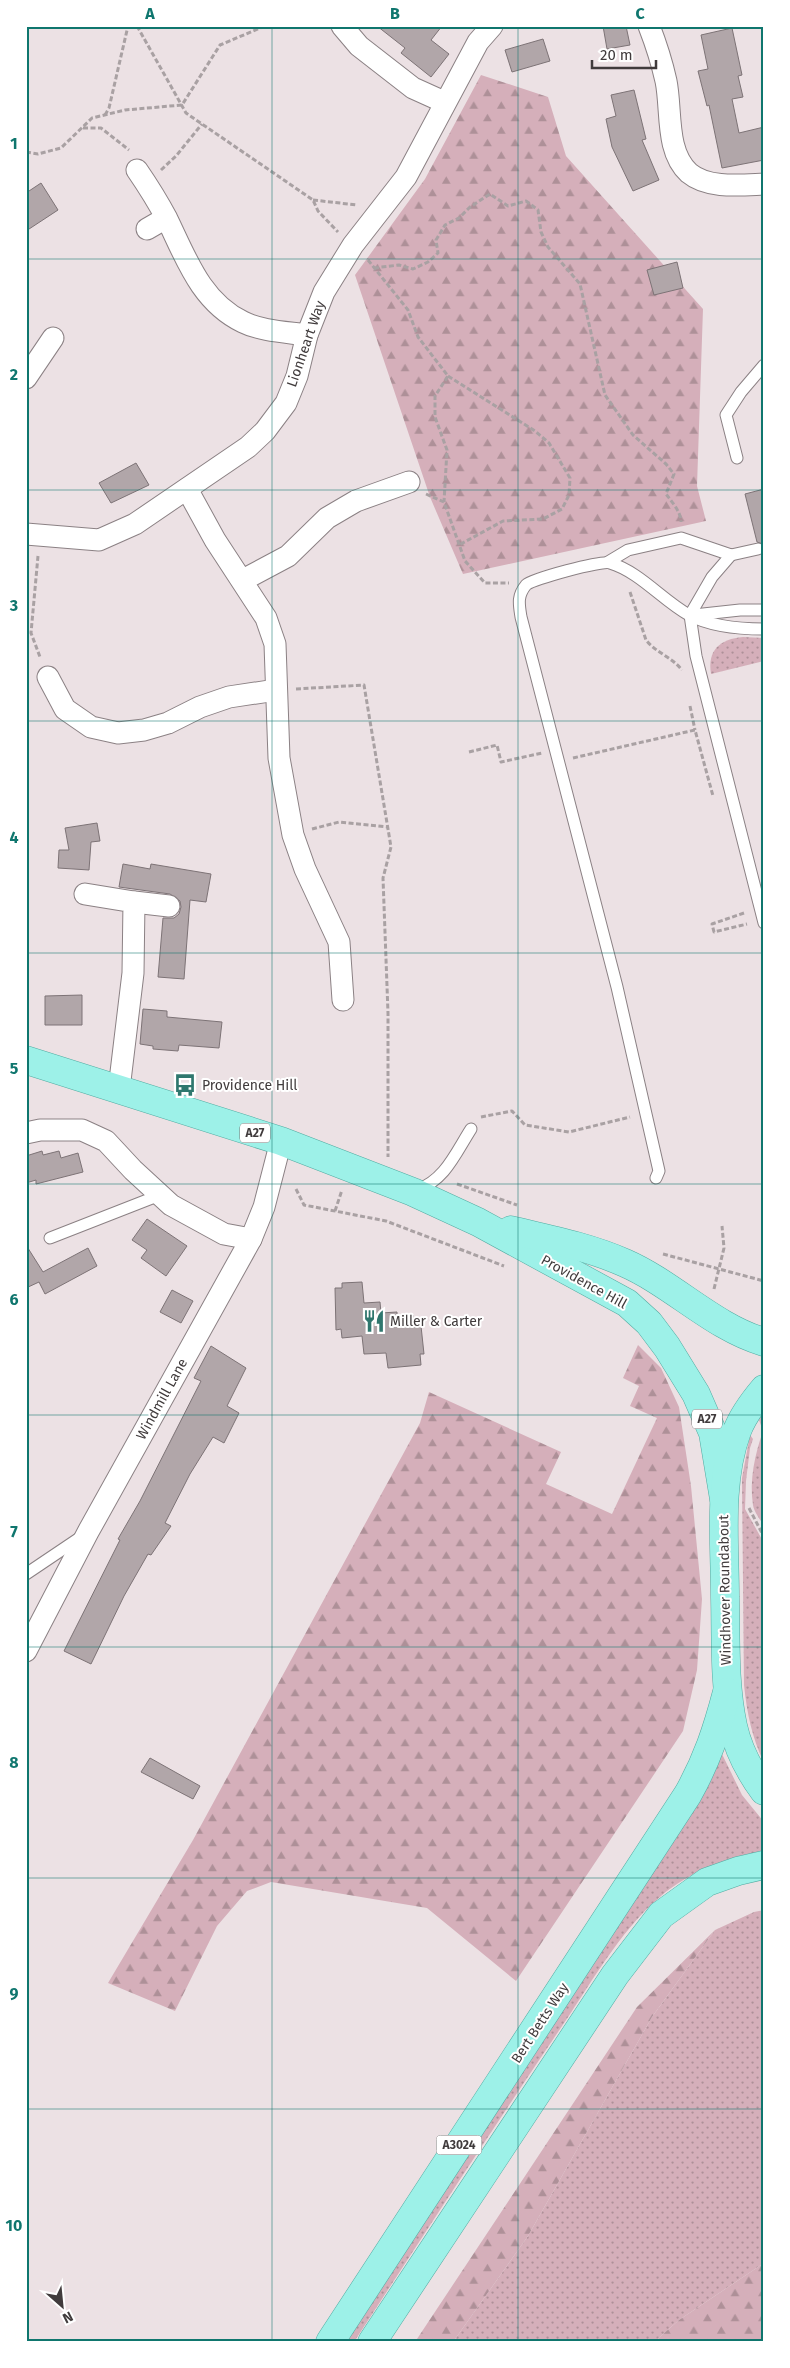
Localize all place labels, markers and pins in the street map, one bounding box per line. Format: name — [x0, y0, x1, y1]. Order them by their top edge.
bus stop icon: Providence Hill — [172, 1072, 198, 1098]
place label: Providence Hill — [202, 1077, 297, 1094]
restaurant icon: Miller & Carter — [361, 1308, 387, 1334]
place label: Miller & Carter — [390, 1313, 483, 1330]

